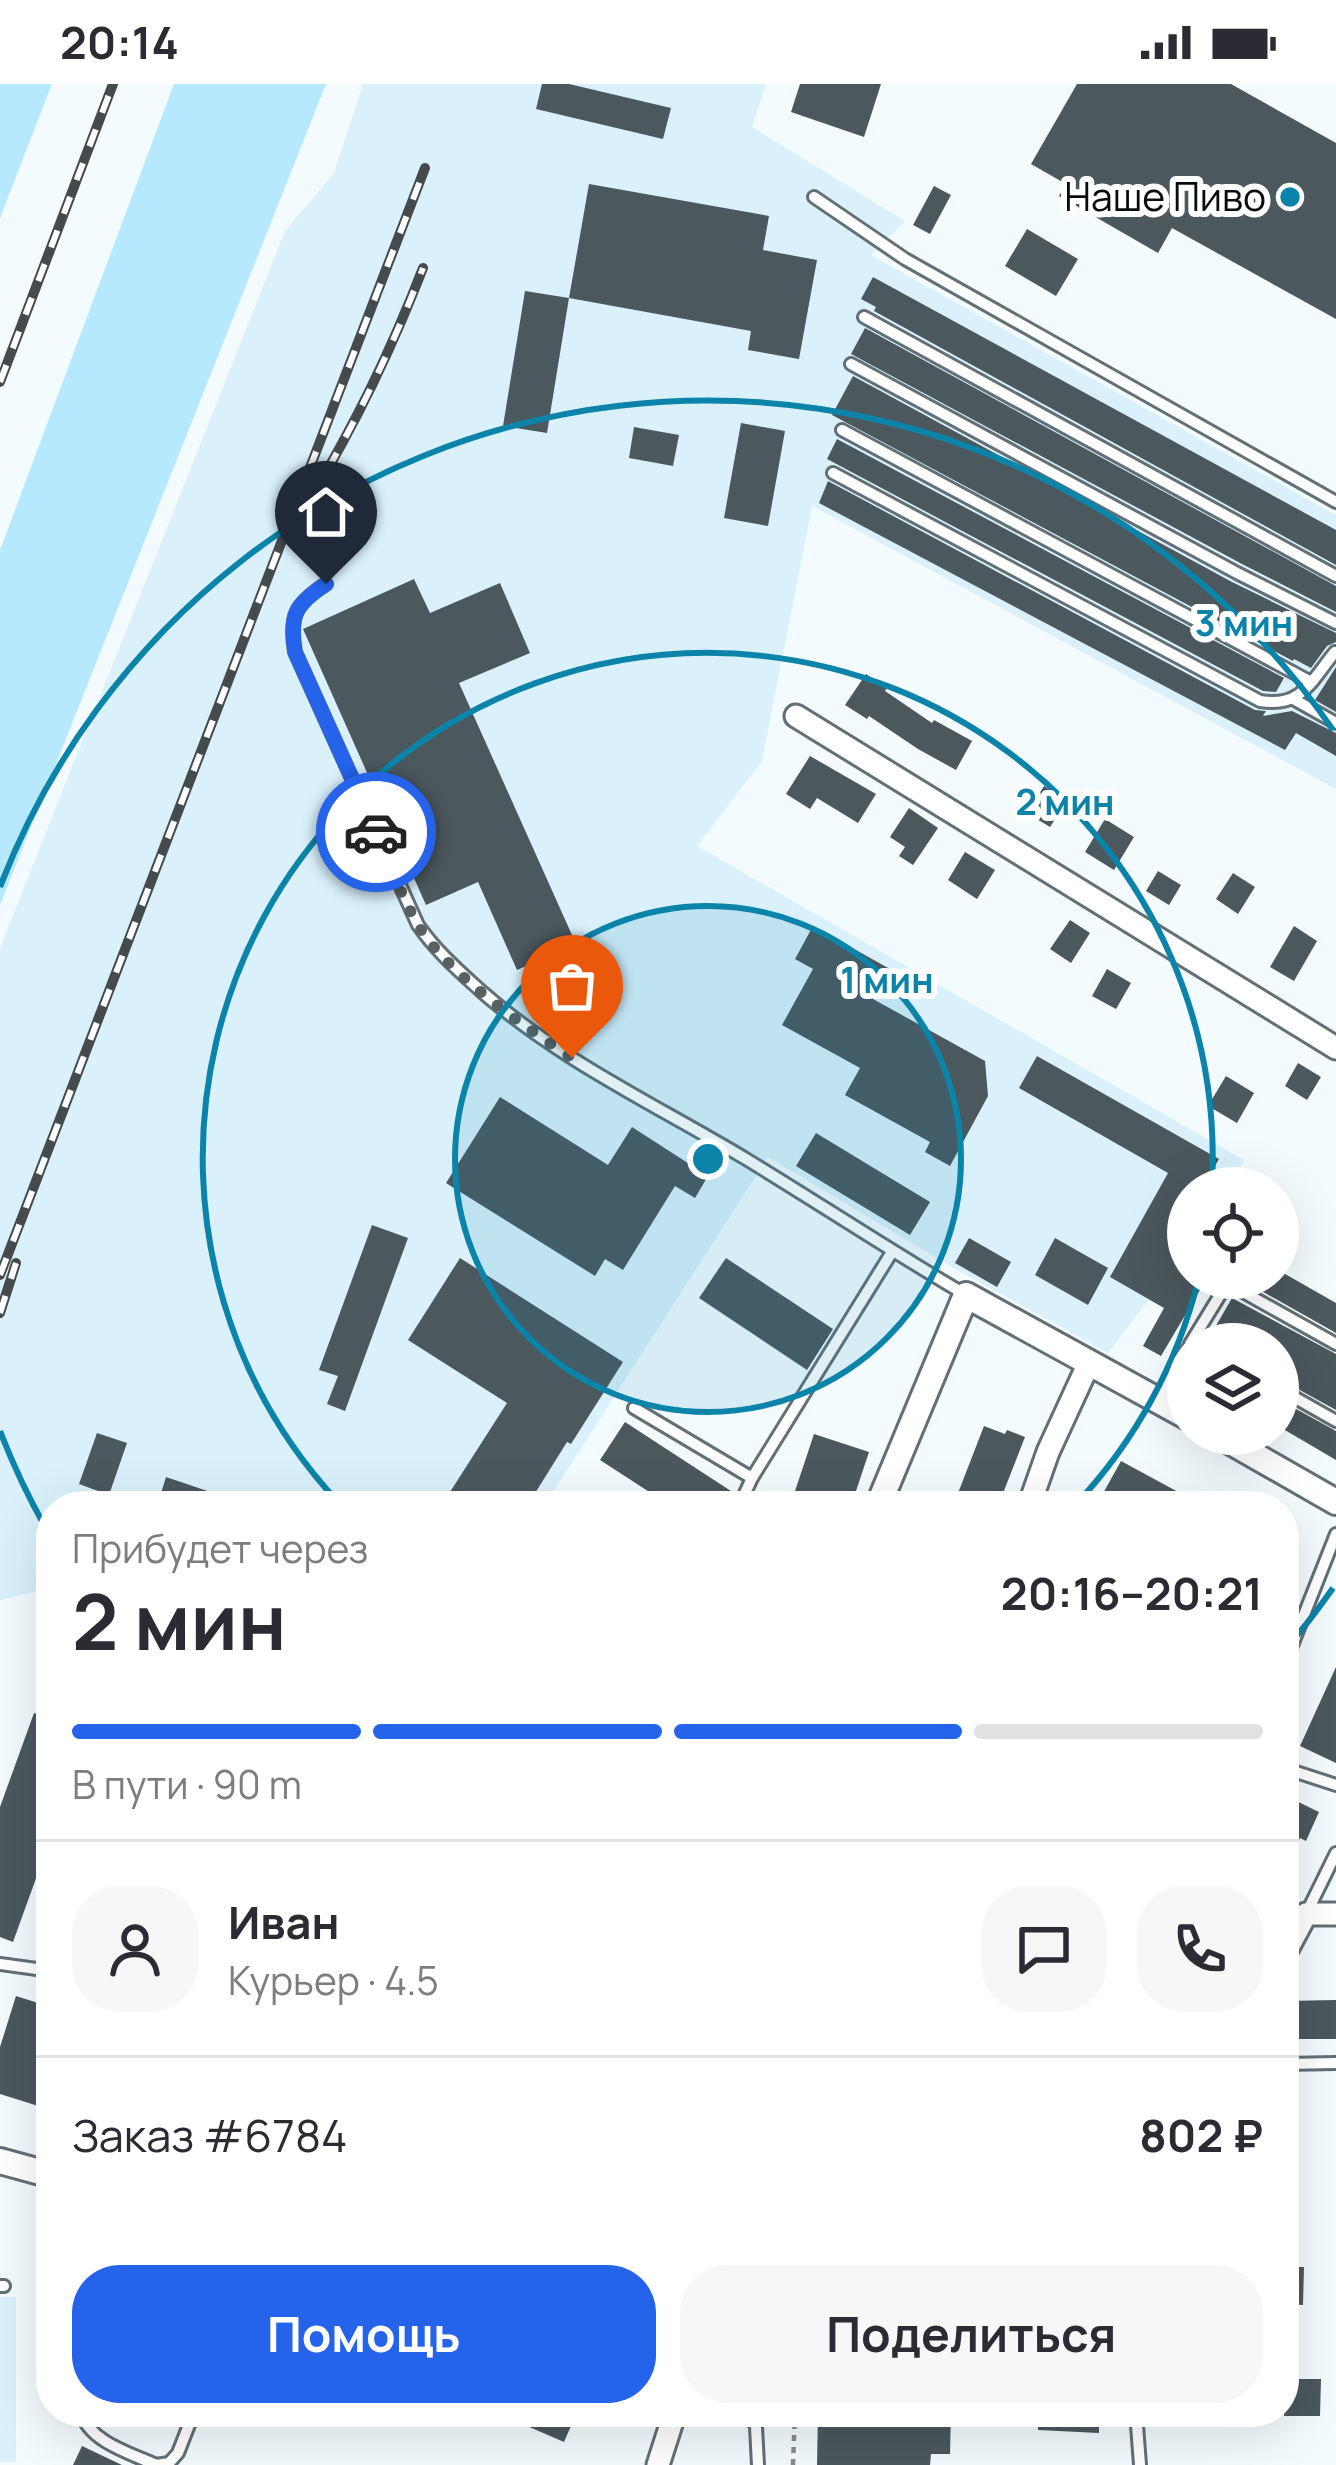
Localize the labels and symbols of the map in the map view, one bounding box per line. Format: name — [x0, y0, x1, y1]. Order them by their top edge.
place label: Наше Пиво — [1064, 169, 1266, 223]
marker: Наше Пиво — [1277, 184, 1303, 210]
pin — [275, 461, 377, 584]
text: 3 мин — [1195, 598, 1293, 647]
courier — [316, 772, 436, 892]
text: 2 мин — [1016, 777, 1115, 826]
pin — [521, 935, 623, 1058]
text: 1 мин — [840, 955, 934, 1004]
centre of rings — [687, 1138, 729, 1180]

